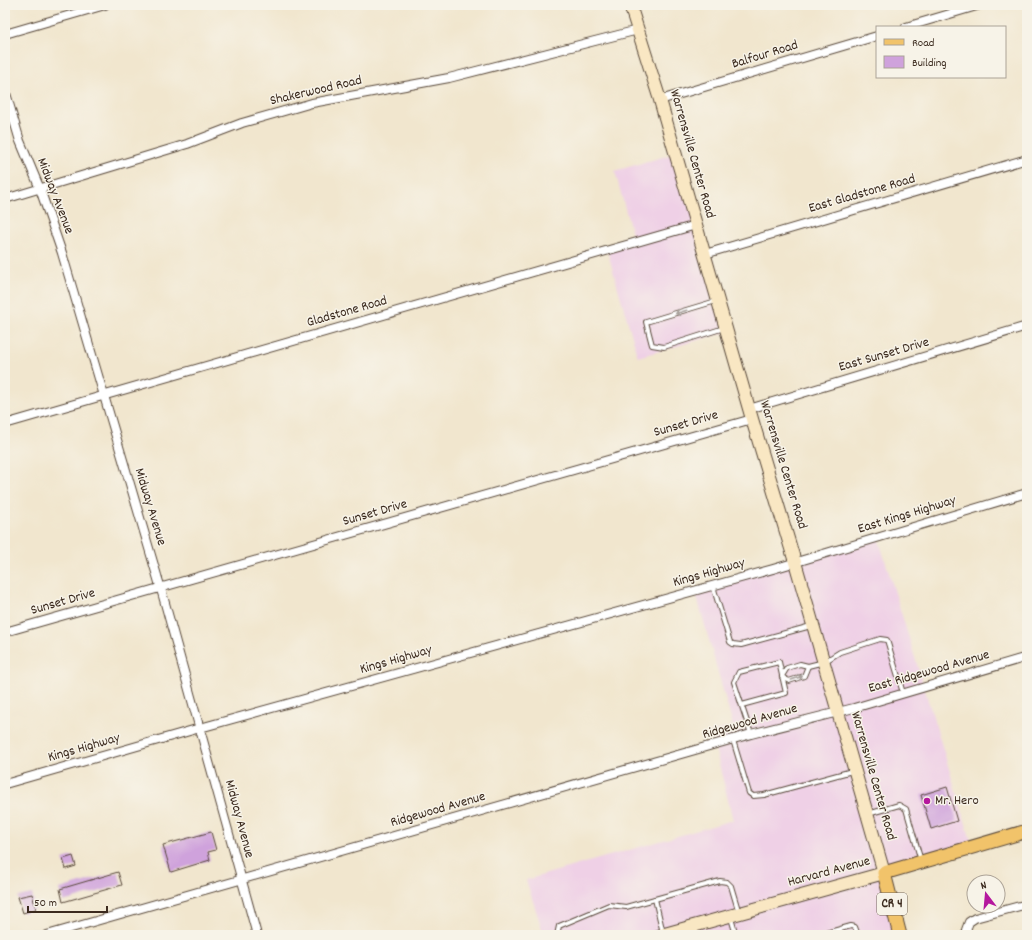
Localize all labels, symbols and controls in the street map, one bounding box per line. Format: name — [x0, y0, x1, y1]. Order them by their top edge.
legend — [876, 26, 1006, 78]
street label: Balfour Road — [729, 35, 801, 75]
text: Road — [912, 35, 934, 52]
text: Building — [912, 55, 947, 72]
street label: Shakerwood Road — [268, 71, 364, 111]
street label: Warrensville Center Road — [664, 87, 720, 221]
street label: Midway Avenue — [31, 155, 79, 237]
street label: East Gladstone Road — [806, 169, 918, 219]
street label: Gladstone Road — [304, 291, 390, 333]
one-way arrow — [674, 309, 687, 316]
street label: East Sunset Drive — [836, 333, 932, 377]
street label: Warrensville Center Road — [754, 398, 812, 532]
street label: Sunset Drive — [651, 405, 721, 443]
street label: Midway Avenue — [129, 466, 171, 548]
street label: East Kings Highway — [856, 491, 959, 539]
street label: Sunset Drive — [340, 494, 410, 532]
street label: Kings Highway — [671, 553, 748, 593]
street label: Sunset Drive — [28, 583, 98, 621]
street label: Kings Highway — [358, 640, 435, 680]
street label: East Ridgewood Avenue — [866, 645, 992, 699]
one-way arrow — [791, 674, 804, 681]
street label: Ridgewood Avenue — [700, 699, 800, 745]
street label: Warrensville Center Road — [845, 709, 901, 843]
street label: Kings Highway — [46, 728, 123, 768]
street label: Midway Avenue — [219, 778, 259, 860]
street label: Ridgewood Avenue — [388, 787, 488, 833]
place label: Mr. Hero — [935, 791, 979, 811]
marker: Mr. Hero — [922, 796, 932, 806]
street label: Harvard Avenue — [786, 851, 872, 893]
north arrow — [966, 874, 1006, 914]
text: N — [979, 878, 989, 895]
scale bar — [28, 888, 107, 914]
road number: CR 4 — [877, 893, 907, 915]
text: 50 m — [34, 895, 57, 912]

